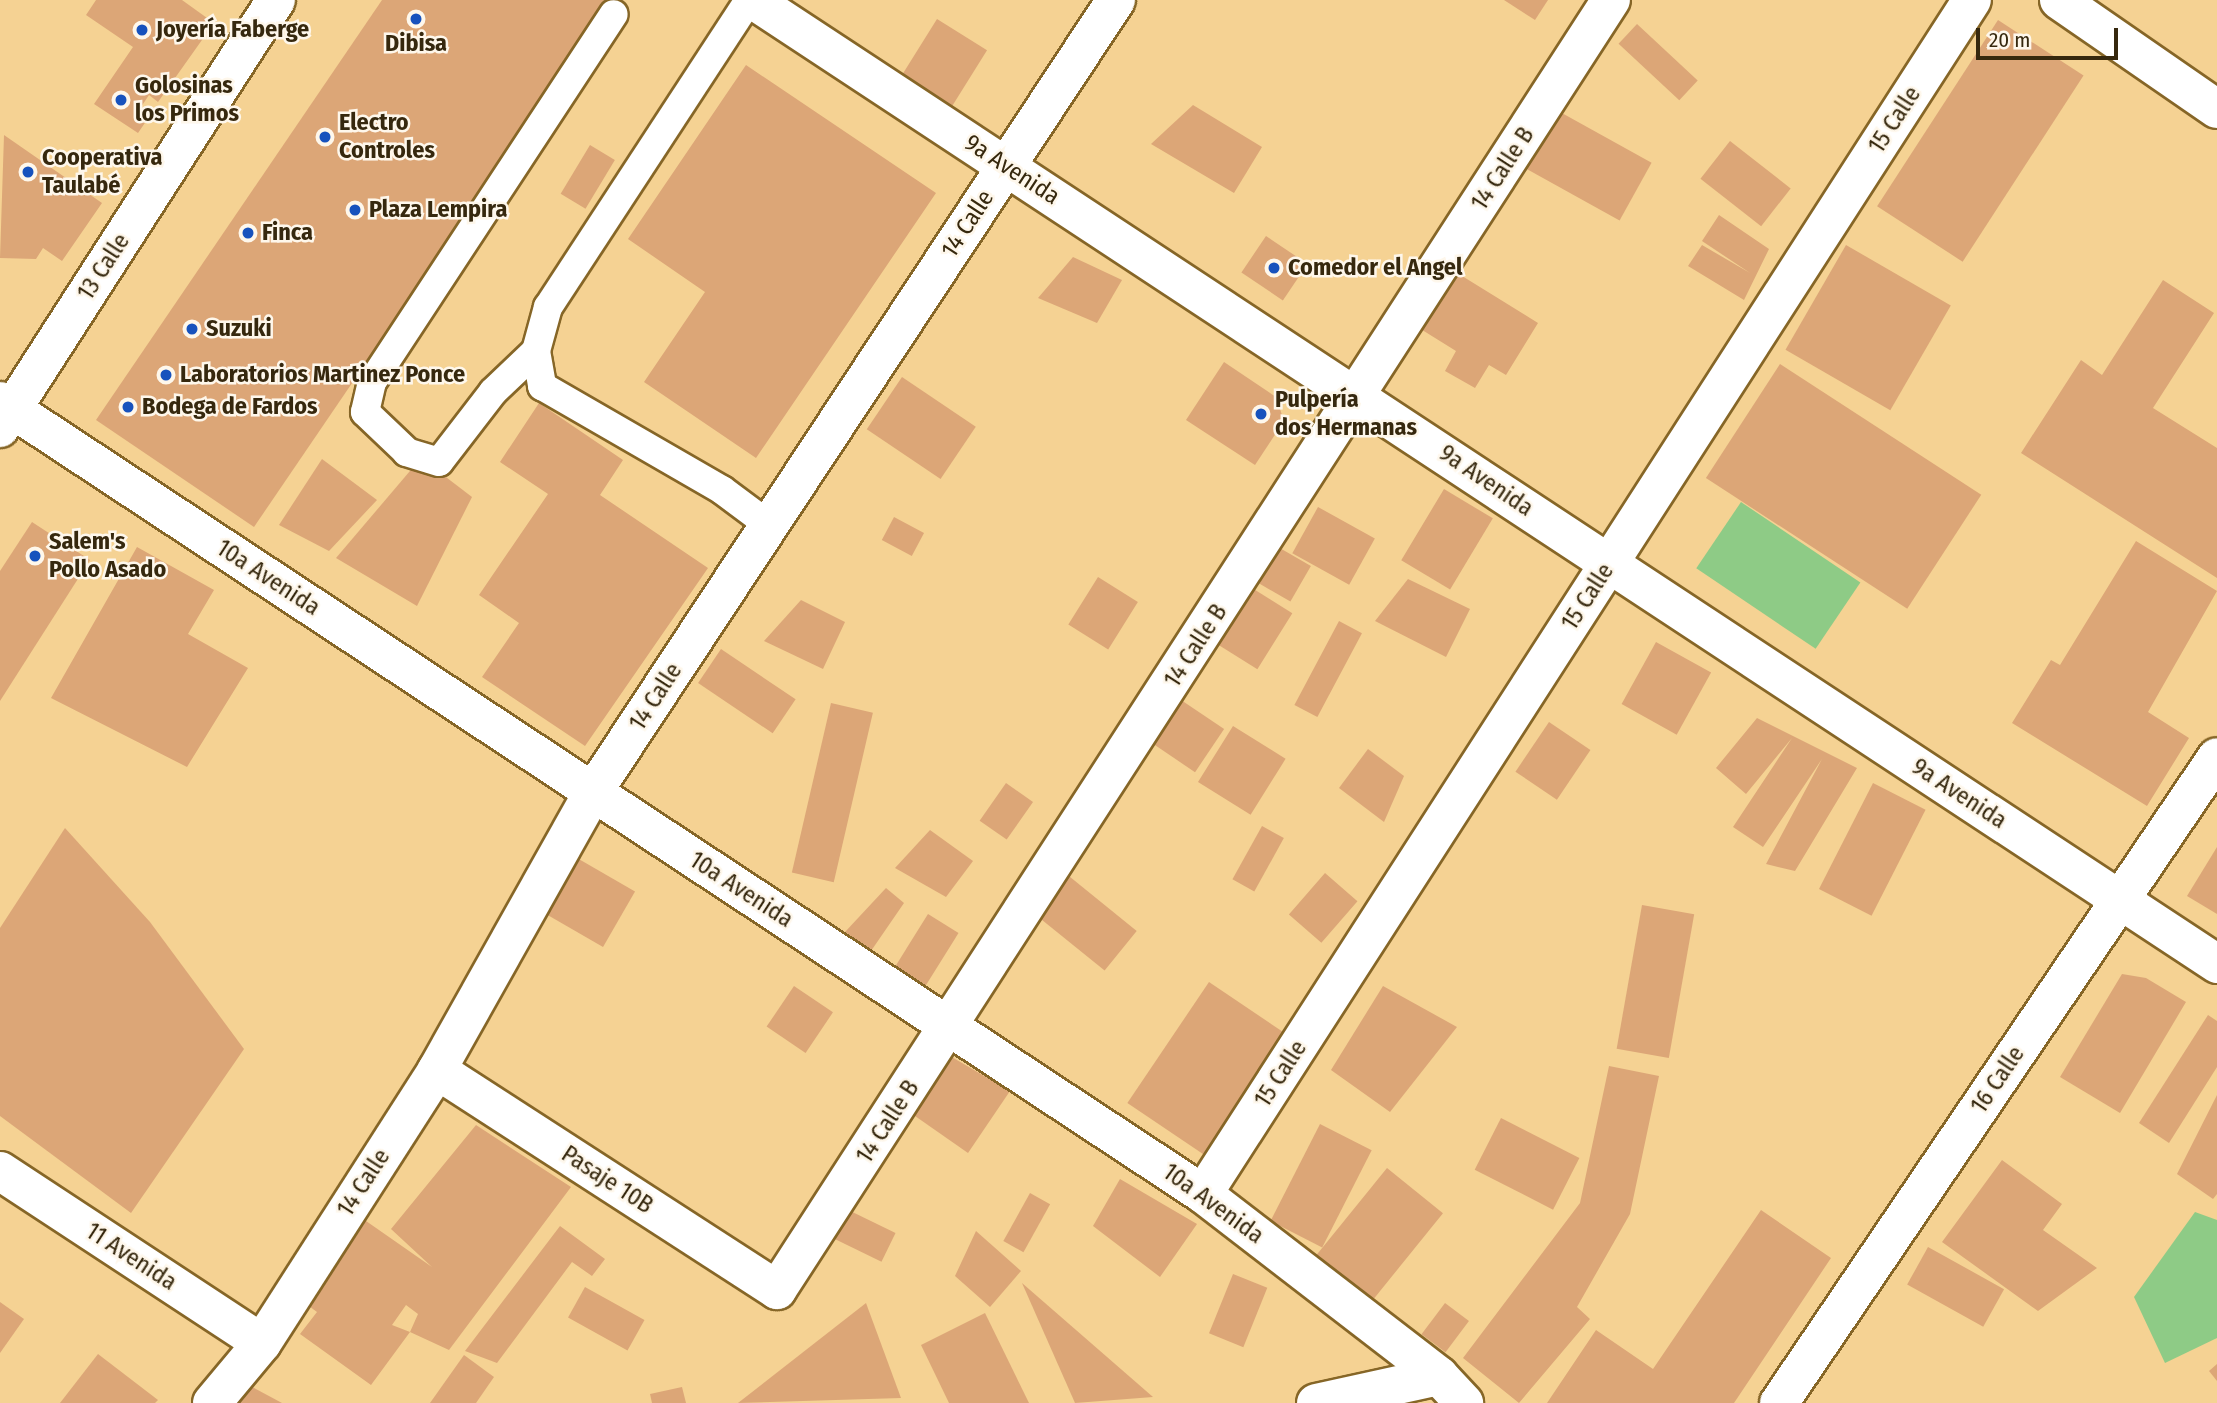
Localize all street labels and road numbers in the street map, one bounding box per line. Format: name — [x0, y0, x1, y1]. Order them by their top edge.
street label: 15 Calle — [1863, 81, 1927, 159]
street label: 14 Calle B — [1466, 122, 1540, 216]
street label: 9a Avenida — [959, 129, 1065, 211]
street label: 14 Calle — [936, 185, 1000, 263]
street label: 13 Calle — [72, 228, 136, 306]
street label: 9a Avenida — [1434, 439, 1538, 523]
street label: 10a Avenida — [211, 534, 325, 622]
street label: 15 Calle — [1556, 558, 1620, 636]
street label: 14 Calle B — [1159, 599, 1233, 693]
street label: 14 Calle — [624, 658, 688, 736]
street label: 9a Avenida — [1906, 753, 2012, 835]
street label: 10a Avenida — [684, 846, 798, 934]
street label: 15 Calle — [1249, 1035, 1313, 1113]
street label: 16 Calle — [1965, 1041, 2031, 1119]
street label: 14 Calle B — [851, 1075, 925, 1169]
street label: Pasaje 10B — [556, 1140, 658, 1220]
street label: 14 Calle — [332, 1144, 396, 1222]
street label: 10a Avenida — [1157, 1158, 1269, 1250]
street label: 11 Avenida — [80, 1217, 182, 1297]

